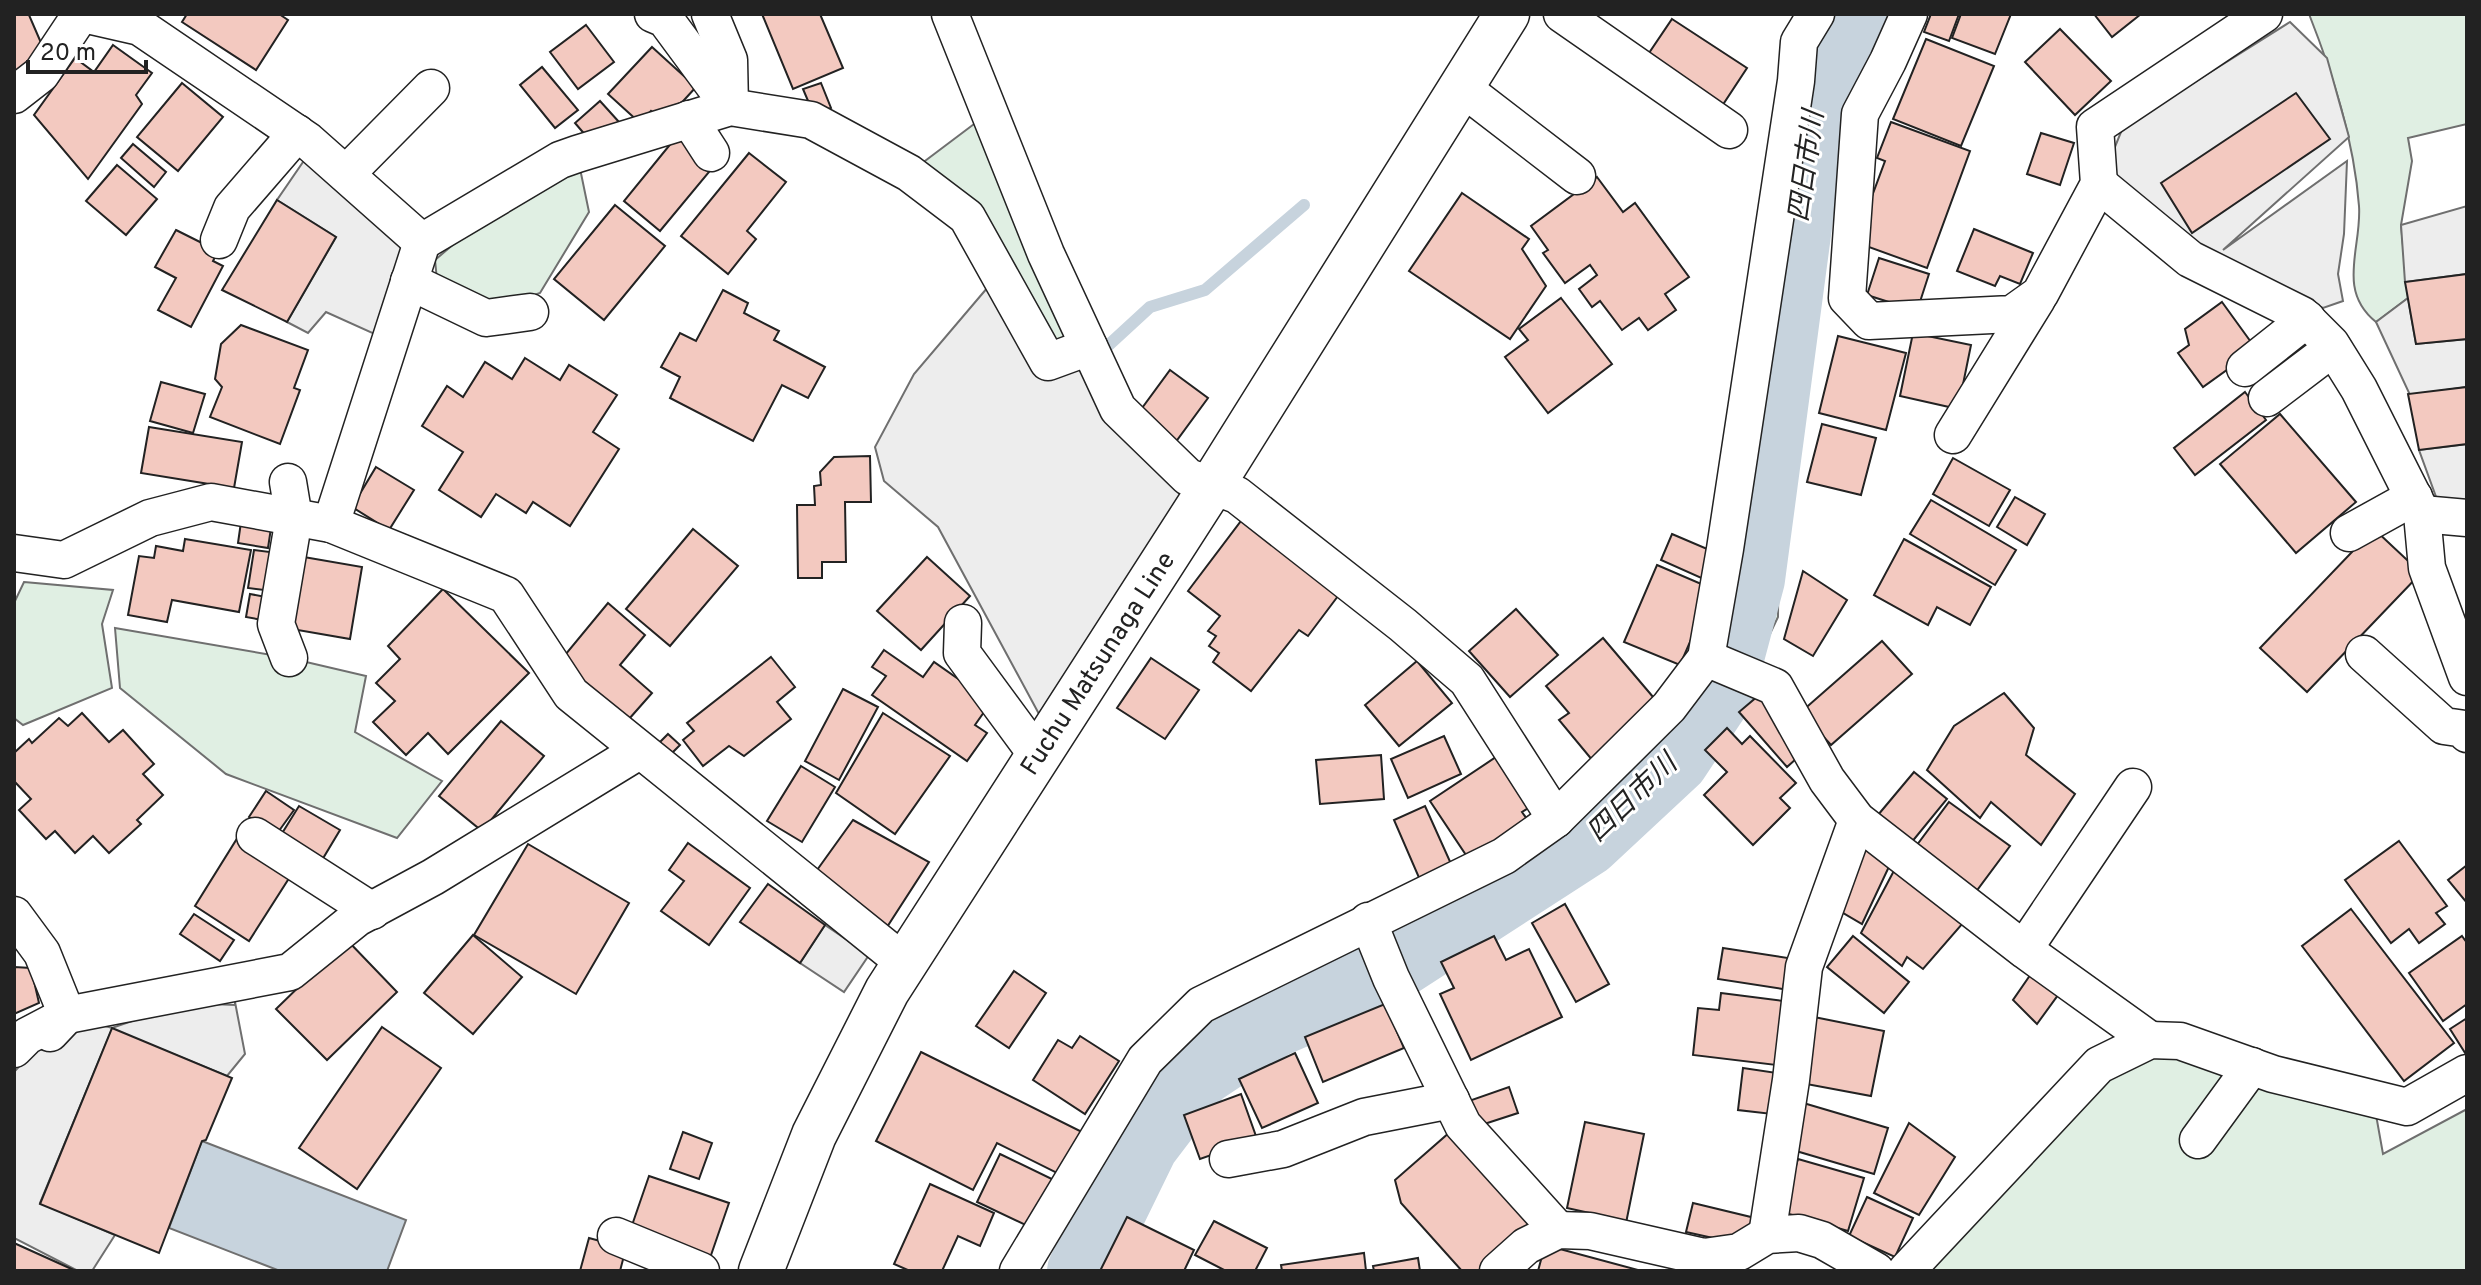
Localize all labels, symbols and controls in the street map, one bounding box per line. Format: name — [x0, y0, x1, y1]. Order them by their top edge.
scale bar — [28, 24, 146, 74]
text: 20 m — [40, 39, 96, 69]
water label: 四日市川 — [1782, 105, 1834, 224]
street label: Fuchu Matsunaga Line — [1014, 546, 1184, 782]
water label: 四日市川 — [1580, 745, 1688, 851]

